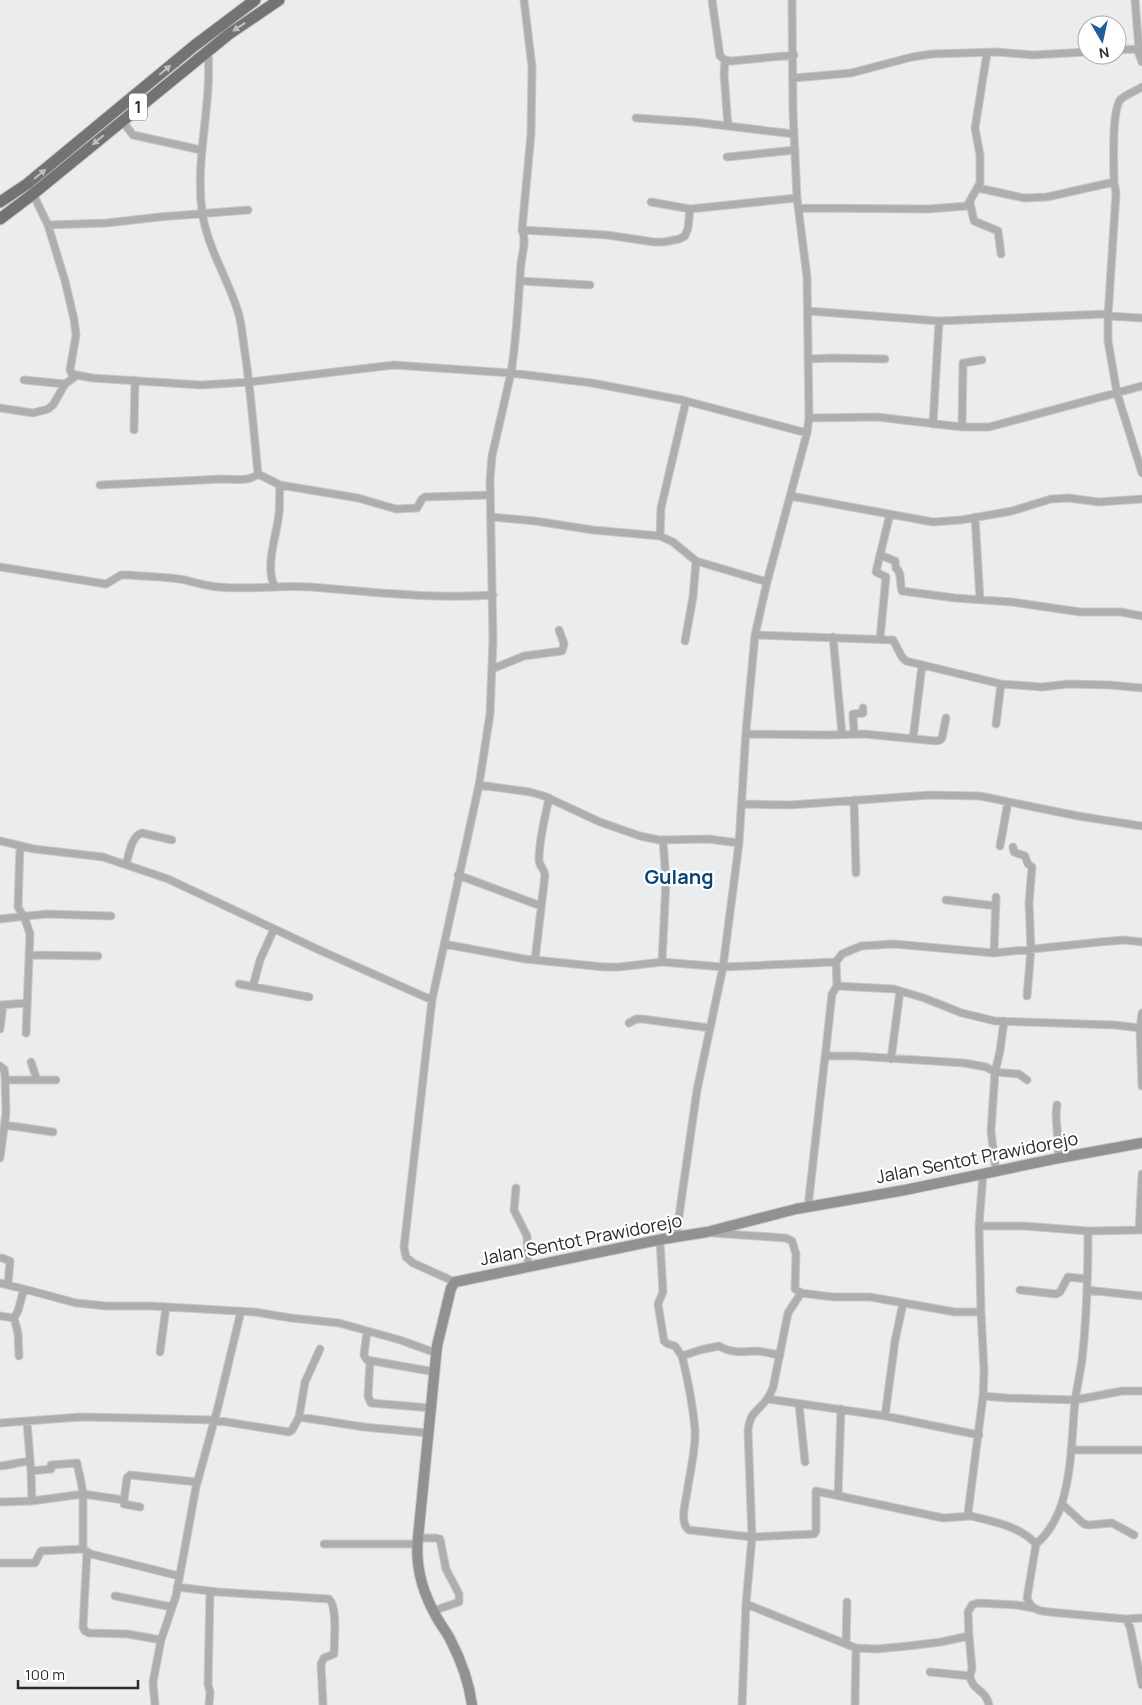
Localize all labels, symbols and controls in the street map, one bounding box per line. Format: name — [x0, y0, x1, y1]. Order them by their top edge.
north arrow — [1077, 15, 1127, 65]
one-way arrow — [232, 23, 245, 32]
text: N — [1098, 43, 1111, 64]
one-way arrow — [158, 65, 171, 76]
road number: 1 — [129, 94, 147, 120]
one-way arrow — [92, 135, 105, 146]
one-way arrow — [33, 168, 46, 179]
district label: Gulang — [644, 863, 714, 890]
street label: Jalan Sentot Prawidorejo — [874, 1126, 1080, 1188]
street label: Jalan Sentot Prawidorejo — [478, 1208, 684, 1270]
scale bar — [18, 1658, 138, 1690]
text: 100 m — [25, 1664, 65, 1685]

